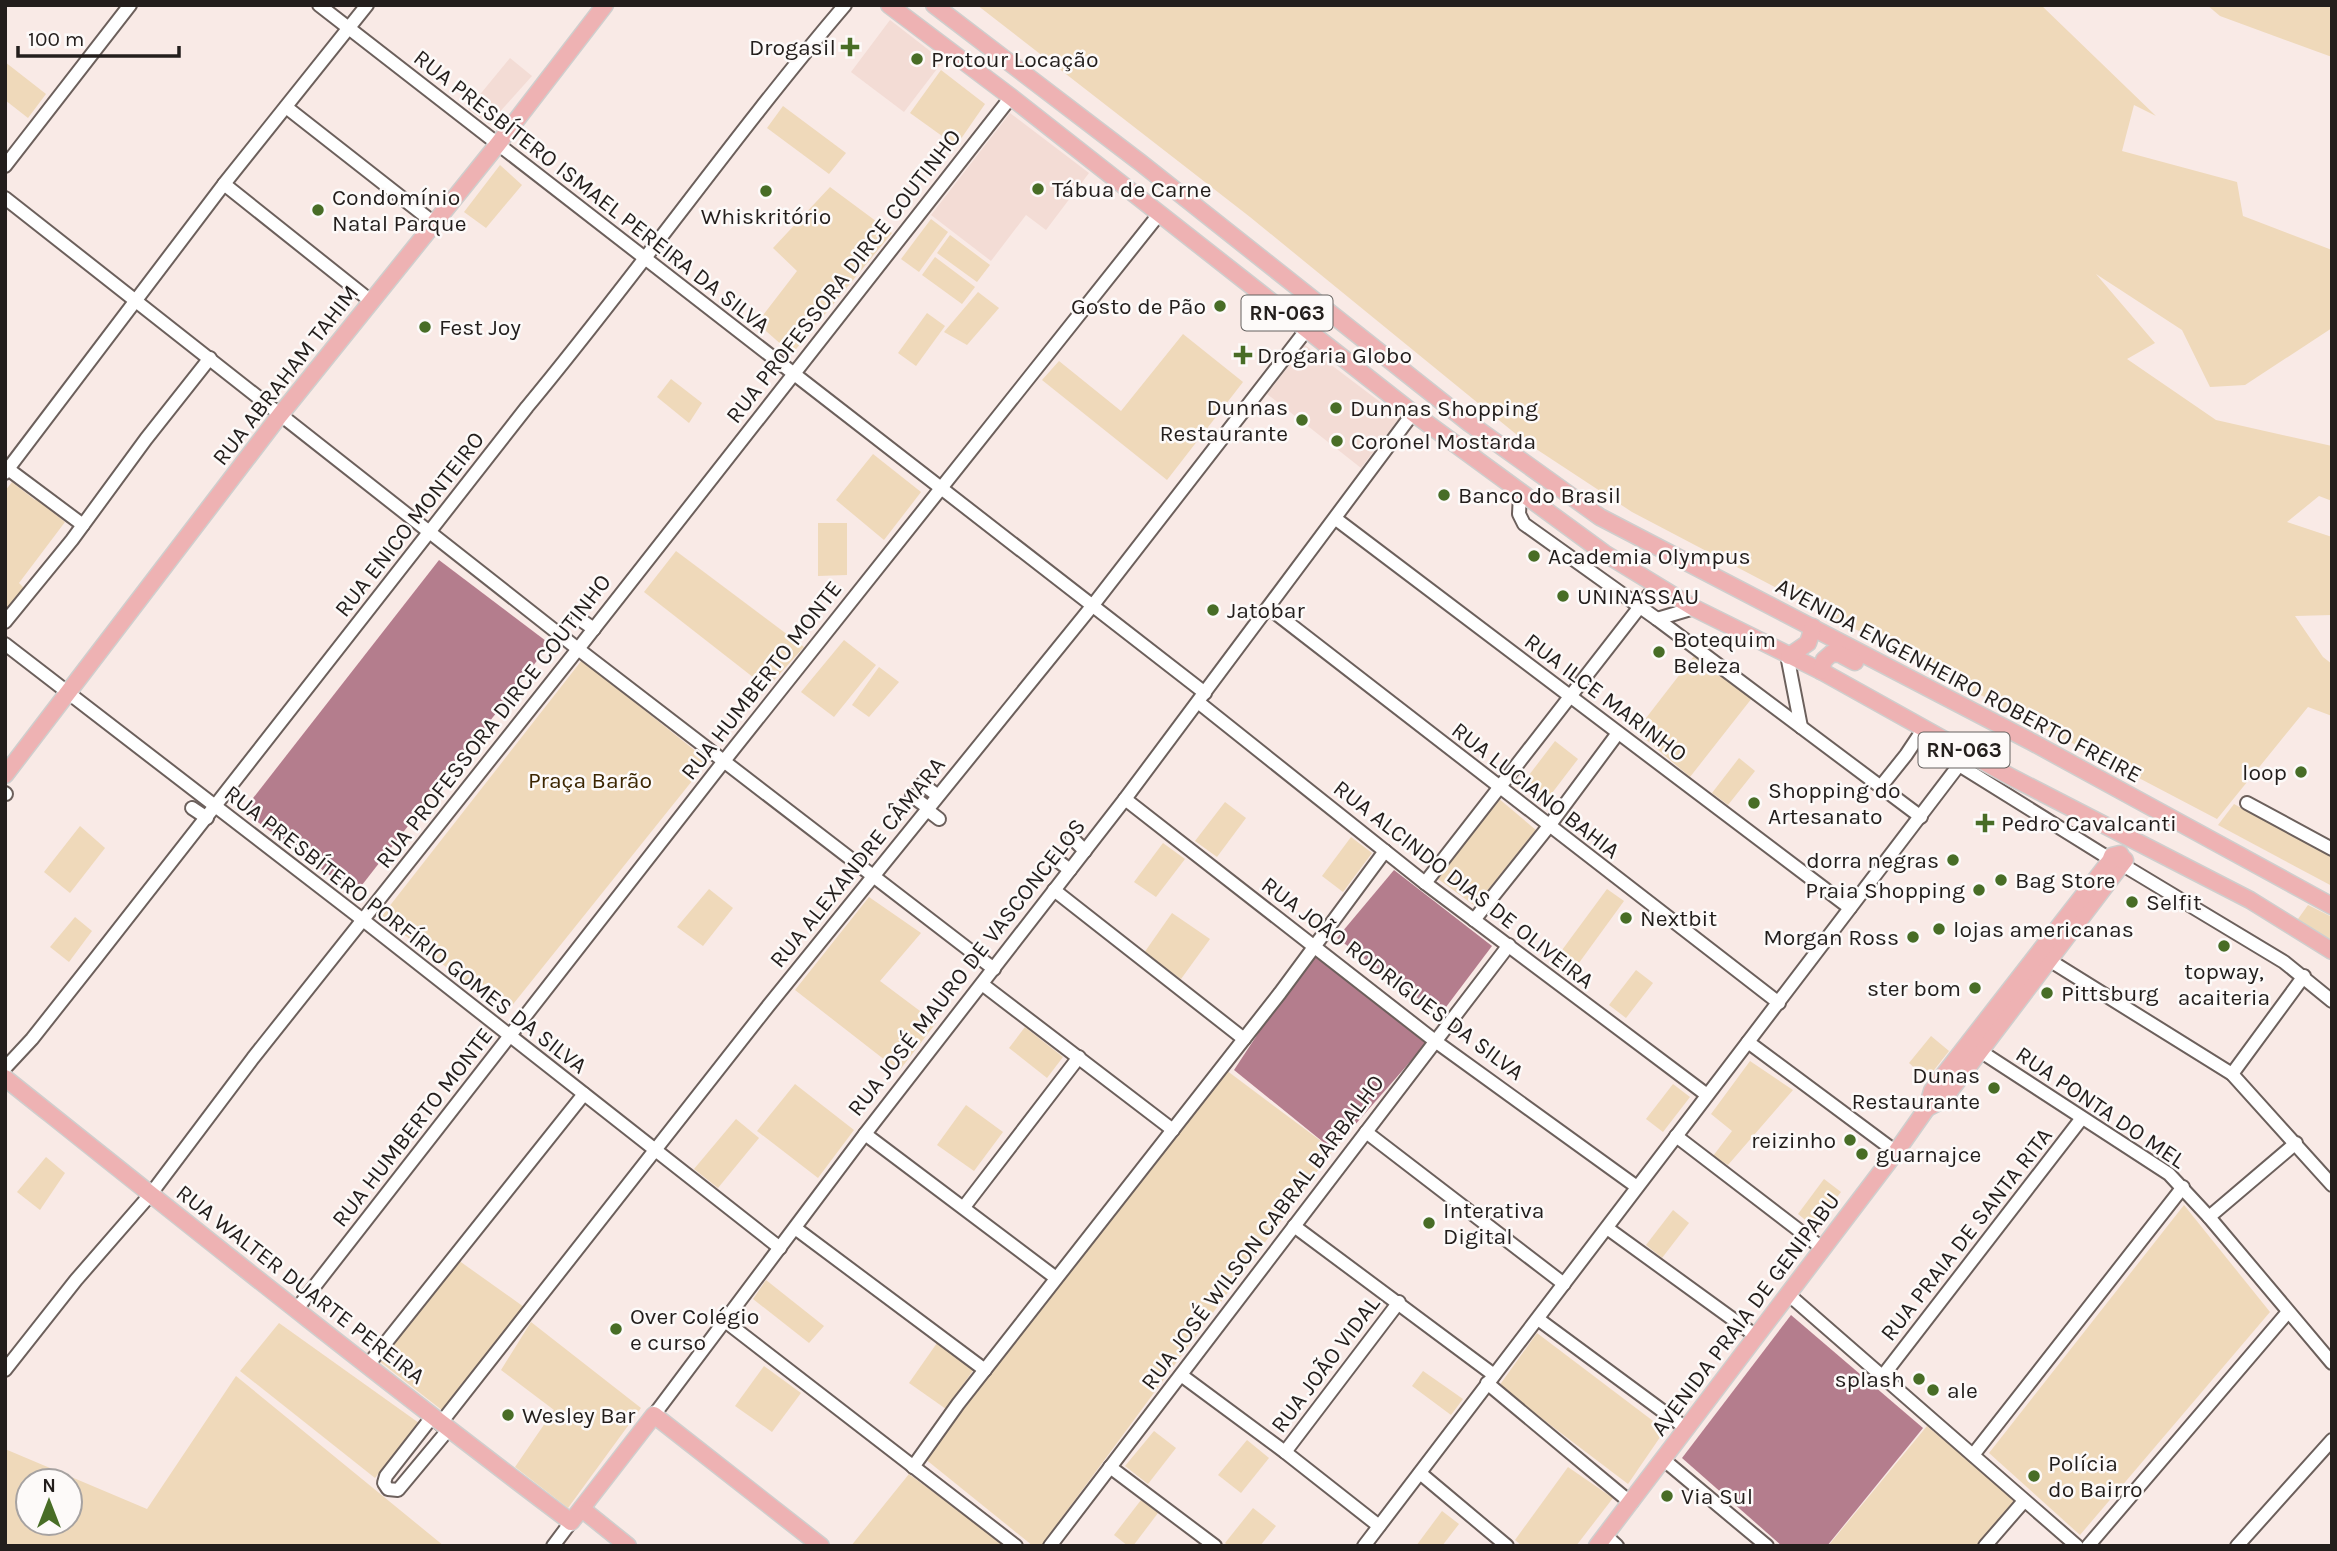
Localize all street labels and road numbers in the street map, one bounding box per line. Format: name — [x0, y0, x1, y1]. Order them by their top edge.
street label: RUA PRESBÍTERO ISMAEL PEREIRA DA SILVA — [408, 44, 775, 339]
street label: RUA PROFESSORA DIRCE COUTINHO — [720, 124, 967, 429]
street label: RUA ABRAHAM TAHIM — [207, 280, 364, 471]
road number: RN-063 — [1242, 296, 1332, 330]
street label: RUA ENICO MONTEIRO — [329, 426, 490, 622]
street label: RUA PROFESSORA DIRCE COUTINHO — [370, 569, 617, 874]
street label: AVENIDA ENGENHEIRO ROBERTO FREIRE — [1771, 572, 2146, 789]
street label: RUA HUMBERTO MONTE — [675, 575, 848, 785]
street label: RUA ILCE MARINHO — [1519, 627, 1692, 767]
street label: RUA LUCIANO BAHIA — [1446, 716, 1625, 864]
road number: RN-063 — [1918, 732, 2010, 768]
street label: RUA ALEXANDRE CÂMARA — [764, 751, 951, 973]
street label: RUA ALCINDO DIAS DE OLIVEIRA — [1328, 774, 1599, 994]
street label: RUA PRESBÍTERO PORFÍRIO GOMES DA SILVA — [219, 779, 592, 1079]
street label: RUA JOSÉ MAURO DE VASCONCELOS — [842, 813, 1091, 1122]
street label: RUA JOÃO RODRIGUES DA SILVA — [1256, 871, 1529, 1086]
street label: RUA HUMBERTO MONTE — [326, 1022, 499, 1232]
street label: RUA PONTA DO MEL — [2011, 1041, 2191, 1174]
street label: RUA JOSÉ WILSON CABRAL BARBALHO — [1135, 1070, 1390, 1395]
street label: RUA PRAIA DE SANTA RITA — [1875, 1122, 2058, 1346]
street label: RUA WALTER DUARTE PEREIRA — [171, 1179, 430, 1390]
street label: AVENIDA PRAIA DE GENIPABU — [1645, 1187, 1846, 1441]
street label: RUA JOÃO VIDAL — [1265, 1291, 1386, 1438]

